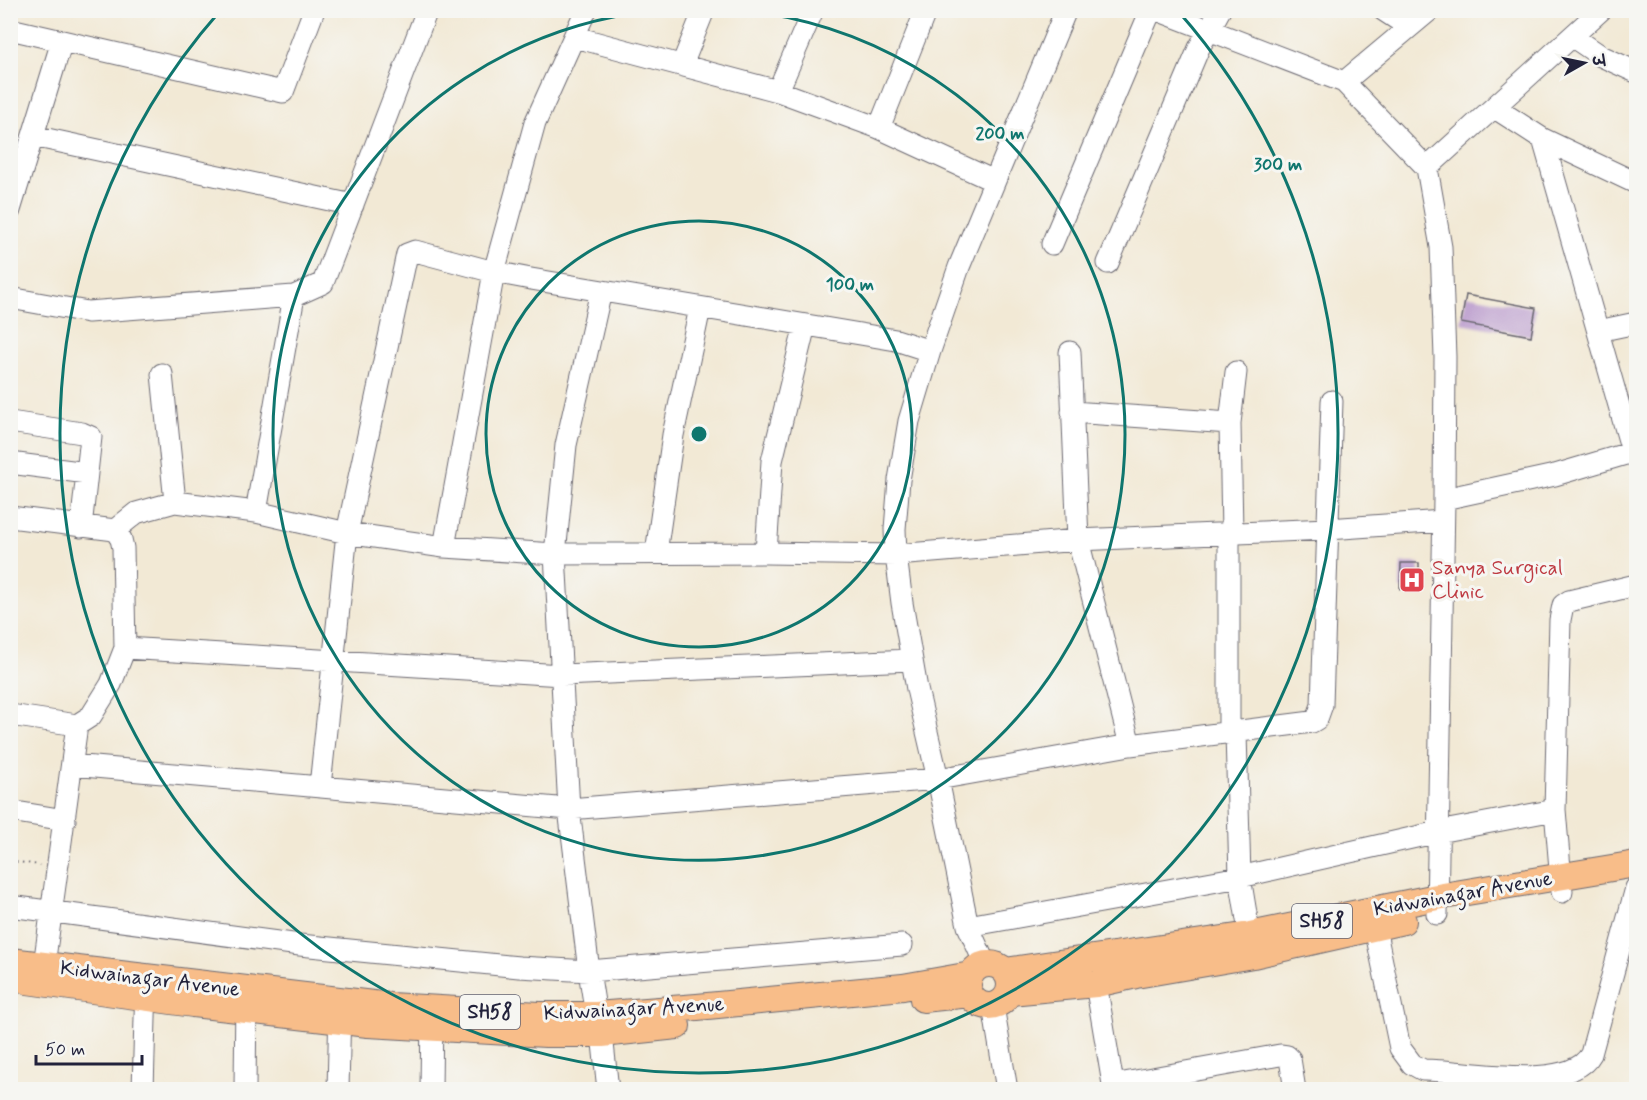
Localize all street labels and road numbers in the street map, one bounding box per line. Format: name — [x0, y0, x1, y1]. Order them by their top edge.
street label: Kidwainagar Avenue — [1371, 864, 1555, 925]
road number: SH58 — [1292, 904, 1352, 938]
street label: Kidwainagar Avenue — [58, 954, 242, 1006]
street label: Kidwainagar Avenue — [543, 990, 725, 1030]
road number: SH58 — [460, 995, 520, 1029]

